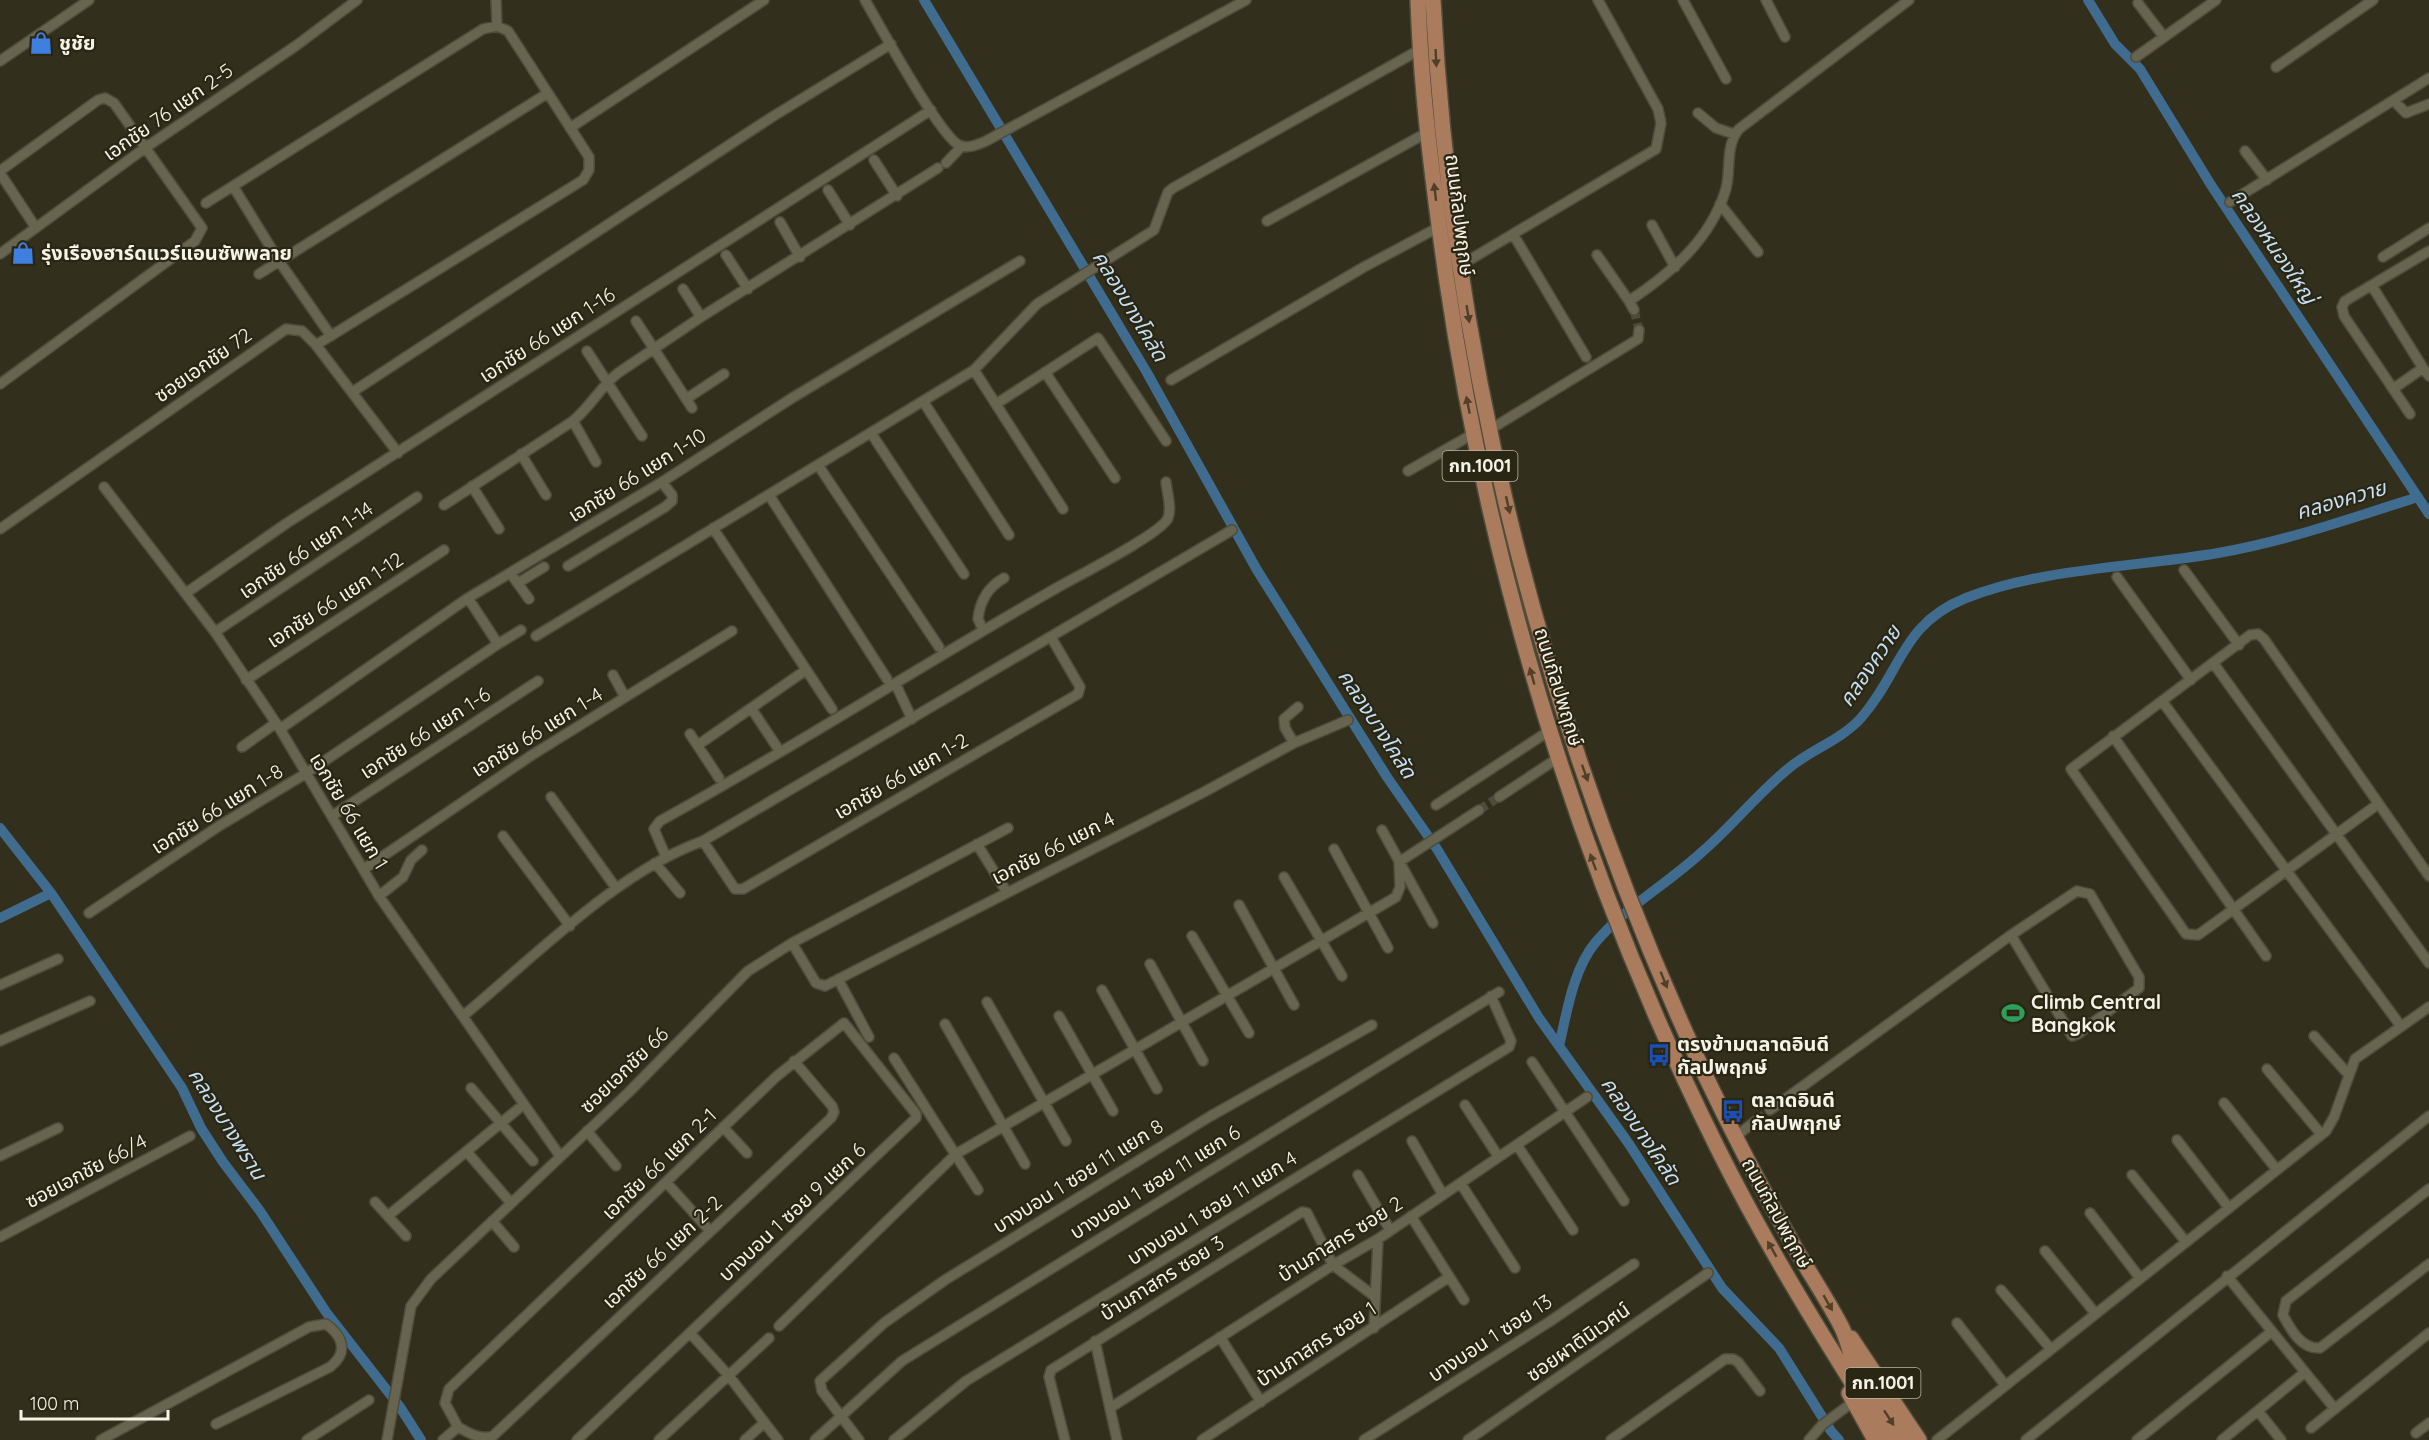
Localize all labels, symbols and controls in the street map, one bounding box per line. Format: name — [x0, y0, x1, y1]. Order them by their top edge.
shop icon: ชูชัย — [28, 30, 54, 56]
place label: ชูชัย — [59, 30, 95, 55]
one-way arrow — [1431, 49, 1441, 68]
street label: เอกชัย 76 แยก 2-5 — [98, 57, 238, 166]
street label: ถนนกัลปพฤกษ์ — [1441, 152, 1480, 278]
one-way arrow — [1430, 182, 1439, 201]
water label: คลองหนองใหญ่ — [2227, 183, 2325, 311]
shop icon: รุ่งเรืองฮาร์ดแวร์แอนซัพพลาย — [10, 240, 36, 266]
place label: รุ่งเรืองฮาร์ดแวร์แอนซัพพลาย — [41, 240, 292, 265]
water label: คลองบางโคลัด — [1088, 245, 1175, 367]
street label: เอกชัย 66 แยก 1-16 — [474, 281, 620, 388]
one-way arrow — [1464, 305, 1473, 324]
street label: ซอยเอกชัย 72 — [149, 322, 256, 407]
one-way arrow — [1463, 395, 1472, 414]
street label: เอกชัย 66 แยก 1-10 — [563, 422, 710, 527]
road number: กท.1001 — [1442, 451, 1518, 481]
water label: คลองควาย — [2293, 473, 2390, 524]
street label: เอกชัย 66 แยก 1-14 — [234, 495, 378, 604]
one-way arrow — [1503, 496, 1513, 514]
street label: เอกชัย 66 แยก 1-12 — [262, 546, 408, 653]
water label: คลองควาย — [1833, 619, 1907, 711]
street label: ถนนกัลปพฤกษ์ — [1530, 624, 1589, 749]
water label: คลองบางโคลัด — [1333, 664, 1423, 784]
one-way arrow — [1527, 667, 1537, 685]
street label: เอกชัย 66 แยก 1-6 — [355, 681, 495, 784]
street label: เอกชัย 66 แยก 1-4 — [466, 681, 607, 782]
street label: เอกชัย 66 แยก 1-2 — [829, 727, 972, 824]
street label: เอกชัย 66 แยก 1 — [305, 748, 394, 874]
street label: เอกชัย 66 แยก 1-8 — [146, 758, 287, 859]
one-way arrow — [1581, 764, 1590, 782]
street label: เอกชัย 66 แยก 4 — [987, 806, 1119, 889]
one-way arrow — [1588, 852, 1598, 870]
one-way arrow — [1659, 971, 1669, 989]
place label: Climb Central Bangkok — [2031, 989, 2161, 1037]
sports icon: Climb Central Bangkok — [2000, 1000, 2026, 1026]
street label: ซอยเอกชัย 66 — [574, 1021, 673, 1118]
place label: ตรงข้ามตลาดอินดี กัลปพฤกษ์ — [1677, 1031, 1829, 1079]
bus stop icon: ตรงข้ามตลาดอินดี กัลปพฤกษ์ — [1646, 1042, 1672, 1068]
water label: คลองบางพราน — [183, 1063, 273, 1185]
water label: คลองบางโคลัด — [1596, 1071, 1688, 1190]
place label: ตลาดอินดี กัลปพฤกษ์ — [1751, 1087, 1841, 1135]
bus stop icon: ตลาดอินดี กัลปพฤกษ์ — [1720, 1098, 1746, 1124]
street label: เอกชัย 66 แยก 2-1 — [596, 1103, 721, 1225]
street label: บางบอน 1 ซอย 11 แยก 8 — [988, 1113, 1168, 1238]
street label: บางบอน 1 ซอย 11 แยก 6 — [1065, 1119, 1245, 1244]
street label: ซอยเอกชัย 66/4 — [21, 1128, 151, 1213]
street label: บางบอน 1 ซอย 9 แยก 6 — [713, 1137, 871, 1286]
street label: บางบอน 1 ซอย 11 แยก 4 — [1122, 1145, 1301, 1270]
street label: ถนนกัลปพฤกษ์ — [1737, 1153, 1818, 1273]
street label: เอกชัย 66 แยก 2-2 — [597, 1190, 727, 1313]
street label: บ้านภาสกร ซอย 2 — [1273, 1190, 1407, 1287]
street label: บ้านภาสกร ซอย 3 — [1095, 1229, 1228, 1326]
one-way arrow — [1767, 1241, 1778, 1257]
street label: บางบอน 1 ซอย 13 — [1423, 1288, 1556, 1387]
street label: บ้านภาสกร ซอย 1 — [1251, 1295, 1381, 1392]
one-way arrow — [1822, 1295, 1833, 1311]
street label: ซอยผาตินิเวศน์ — [1521, 1297, 1634, 1387]
road number: กท.1001 — [1846, 1368, 1920, 1398]
scale bar — [21, 1383, 168, 1421]
text: 100 m — [30, 1392, 79, 1415]
one-way arrow — [1883, 1409, 1894, 1426]

